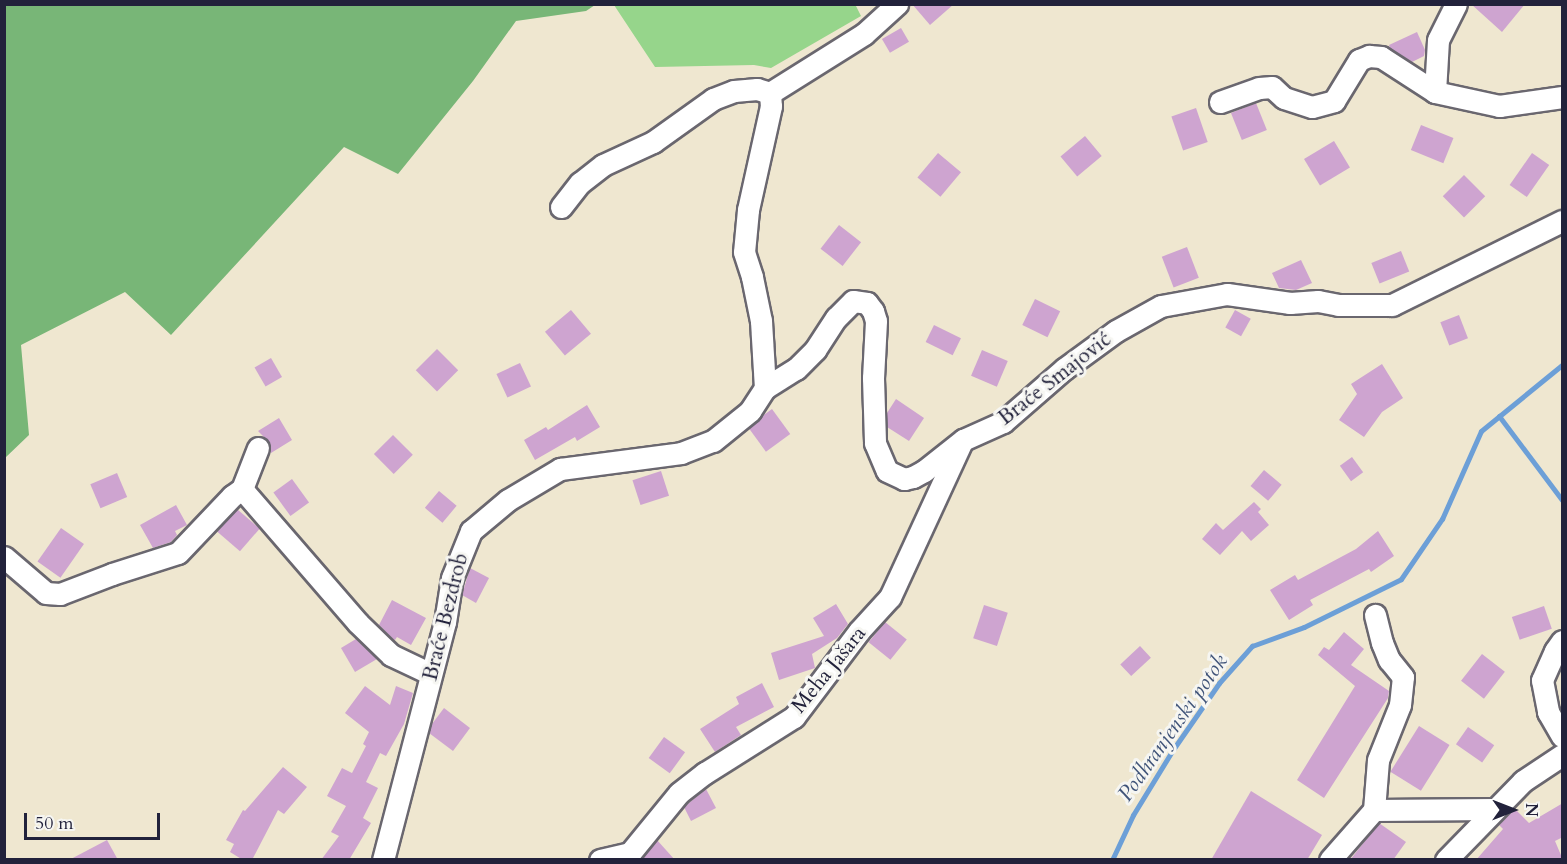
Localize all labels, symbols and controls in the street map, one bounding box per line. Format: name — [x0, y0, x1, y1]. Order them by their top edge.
street label: Braće Smajović — [993, 327, 1117, 431]
street label: Braće Bezdrob — [418, 551, 474, 683]
street label: Meha Jašara — [786, 621, 872, 719]
water label: Podhranjenski potok — [1112, 649, 1234, 807]
north arrow — [1483, 780, 1543, 840]
scale bar — [27, 801, 164, 839]
text: N — [1520, 803, 1542, 817]
text: 50 m — [35, 811, 74, 836]

